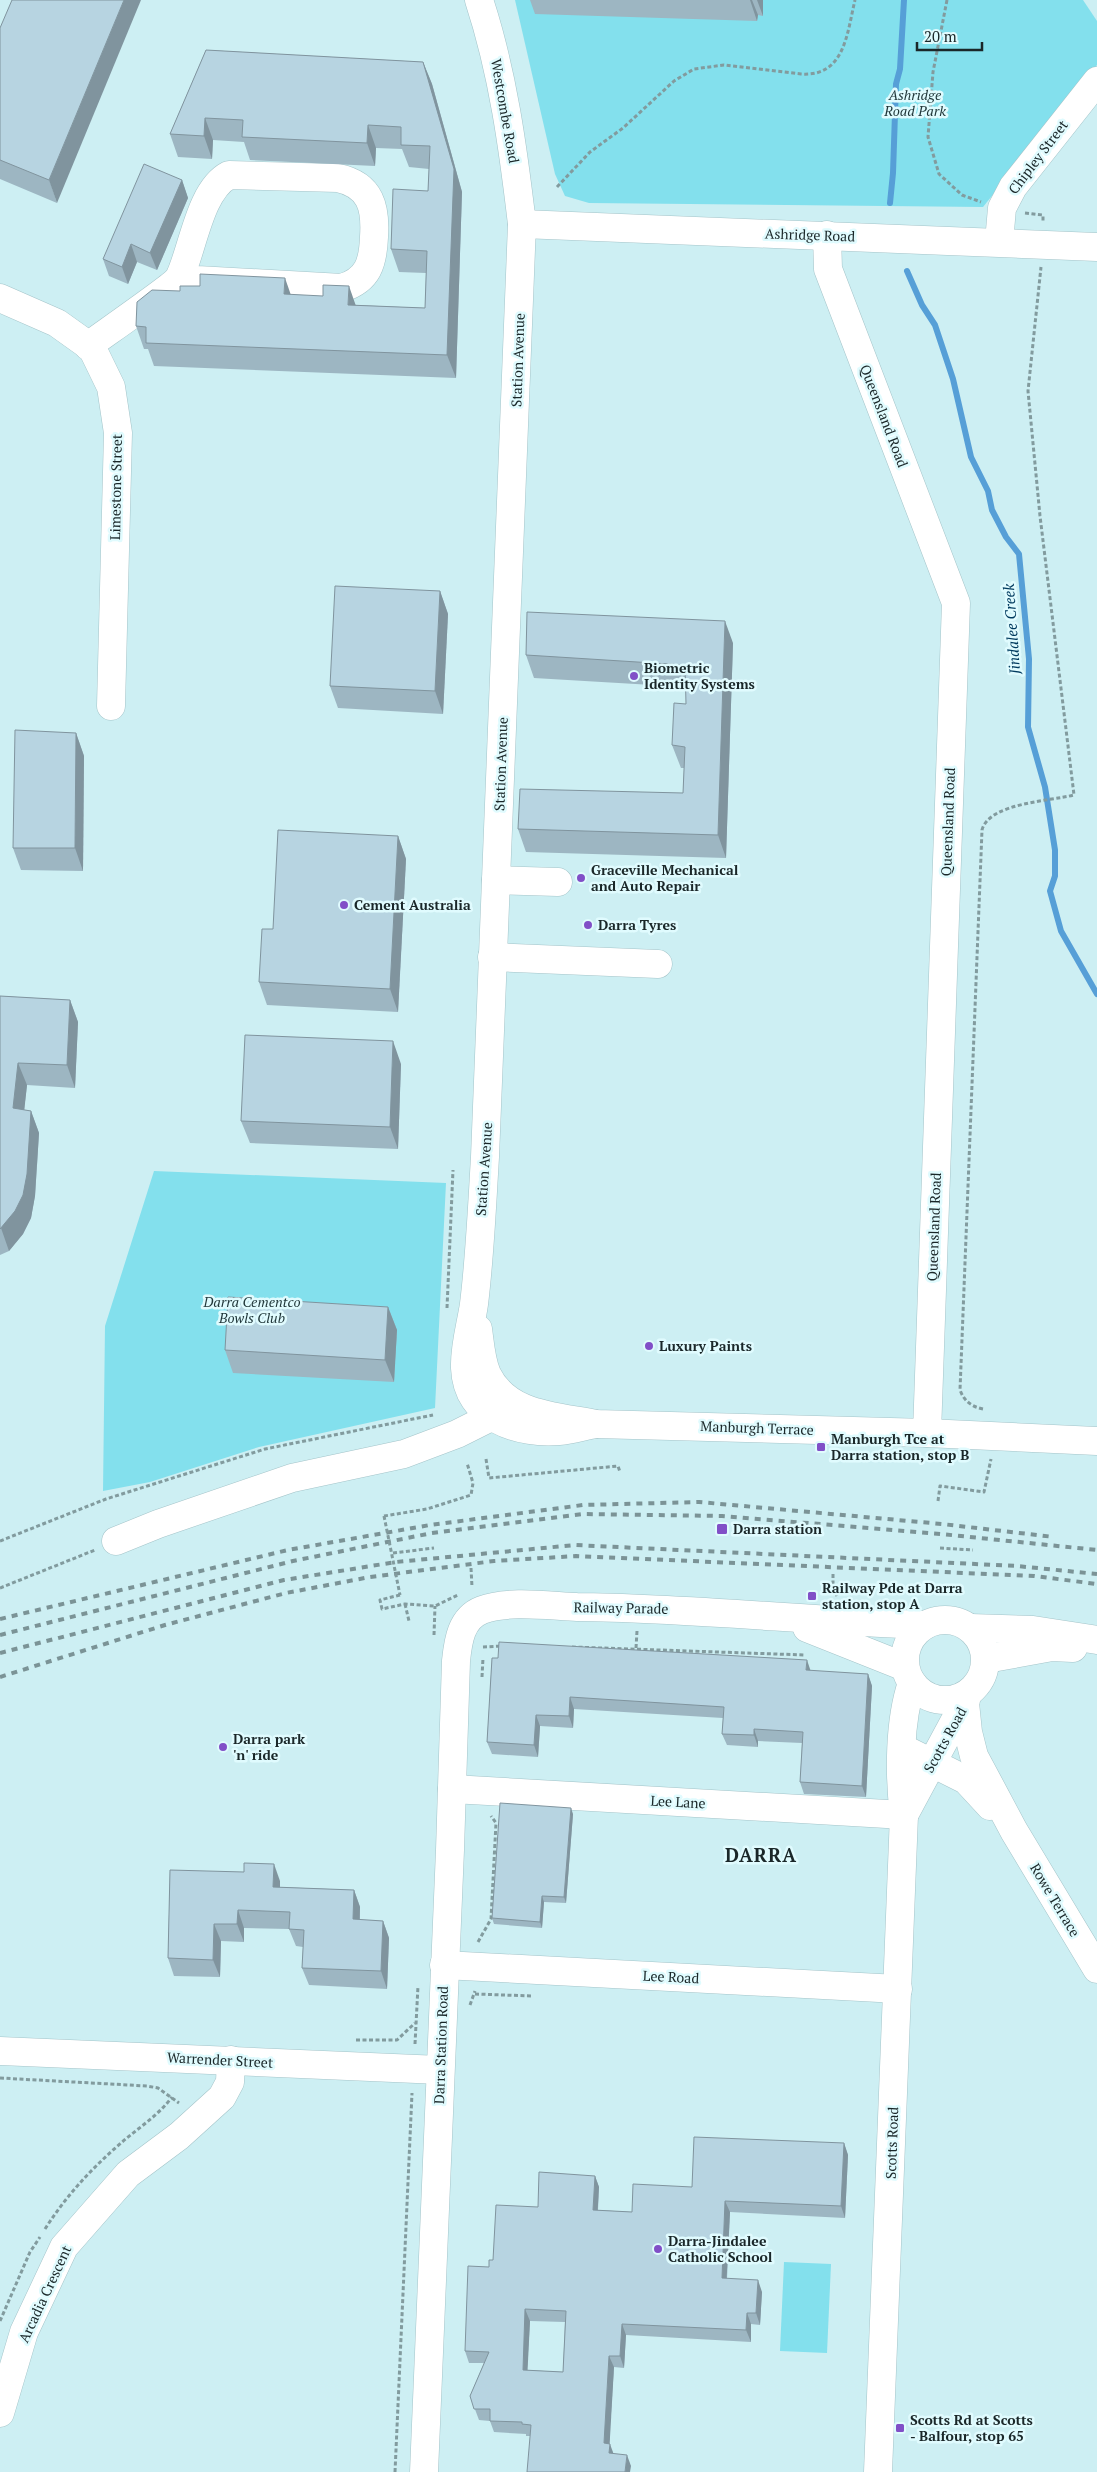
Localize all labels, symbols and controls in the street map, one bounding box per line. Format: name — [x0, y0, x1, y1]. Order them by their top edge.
scale bar — [917, 20, 982, 52]
text: 20 m — [924, 26, 957, 46]
street label: Westcombe Road — [487, 57, 524, 165]
park label: Ashridge Road Park — [883, 85, 946, 120]
street label: Chipley Street — [1003, 115, 1072, 198]
street label: Ashridge Road — [765, 223, 856, 246]
street label: Station Avenue — [506, 313, 529, 407]
street label: Queensland Road — [856, 362, 913, 470]
street label: Limestone Street — [105, 433, 126, 540]
water label: Jindalee Creek — [998, 582, 1024, 676]
place label: Biometric Identity Systems — [644, 658, 755, 693]
marker: Biometric Identity Systems — [628, 670, 640, 682]
street label: Station Avenue — [489, 717, 512, 811]
street label: Queensland Road — [936, 767, 959, 877]
place label: Graceville Mechanical and Auto Repair — [591, 860, 739, 895]
marker: Graceville Mechanical and Auto Repair — [575, 872, 587, 884]
place label: Cement Australia — [354, 895, 471, 914]
marker: Cement Australia — [338, 899, 350, 911]
place label: Darra Tyres — [598, 915, 676, 934]
marker: Darra Tyres — [582, 919, 594, 931]
street label: Station Avenue — [471, 1121, 496, 1217]
street label: Queensland Road — [922, 1172, 945, 1282]
park label: Darra Cementco Bowls Club — [202, 1292, 301, 1327]
place label: Luxury Paints — [659, 1336, 752, 1355]
marker: Luxury Paints — [643, 1340, 655, 1352]
street label: Manburgh Terrace — [700, 1416, 814, 1439]
place label: Manburgh Tce at Darra station, stop B — [831, 1429, 969, 1464]
marker: Manburgh Tce at Darra station, stop B — [815, 1441, 827, 1453]
place label: Darra station — [733, 1519, 822, 1538]
marker: Darra station — [715, 1522, 729, 1536]
place label: Railway Pde at Darra station, stop A — [822, 1578, 963, 1613]
marker: Railway Pde at Darra station, stop A — [806, 1590, 818, 1602]
street label: Railway Parade — [573, 1597, 669, 1618]
street label: Scotts Road — [919, 1703, 971, 1776]
place label: Darra park 'n' ride — [233, 1729, 306, 1764]
marker: Darra park 'n' ride — [217, 1741, 229, 1753]
street label: Lee Lane — [650, 1791, 706, 1812]
district label: DARRA — [725, 1842, 797, 1867]
street label: Rowe Terrace — [1026, 1859, 1085, 1940]
street label: Lee Road — [642, 1966, 700, 1987]
street label: Darra Station Road — [429, 1985, 452, 2104]
street label: Warrender Street — [166, 2047, 274, 2072]
street label: Scotts Road — [881, 2106, 902, 2180]
place label: Darra-Jindalee Catholic School — [668, 2231, 773, 2266]
street label: Arcadia Crescent — [14, 2241, 76, 2346]
marker: Darra-Jindalee Catholic School — [652, 2243, 664, 2255]
place label: Scotts Rd at Scotts - Balfour, stop 65 — [910, 2410, 1033, 2445]
marker: Scotts Rd at Scotts - Balfour, stop 65 — [894, 2422, 906, 2434]

